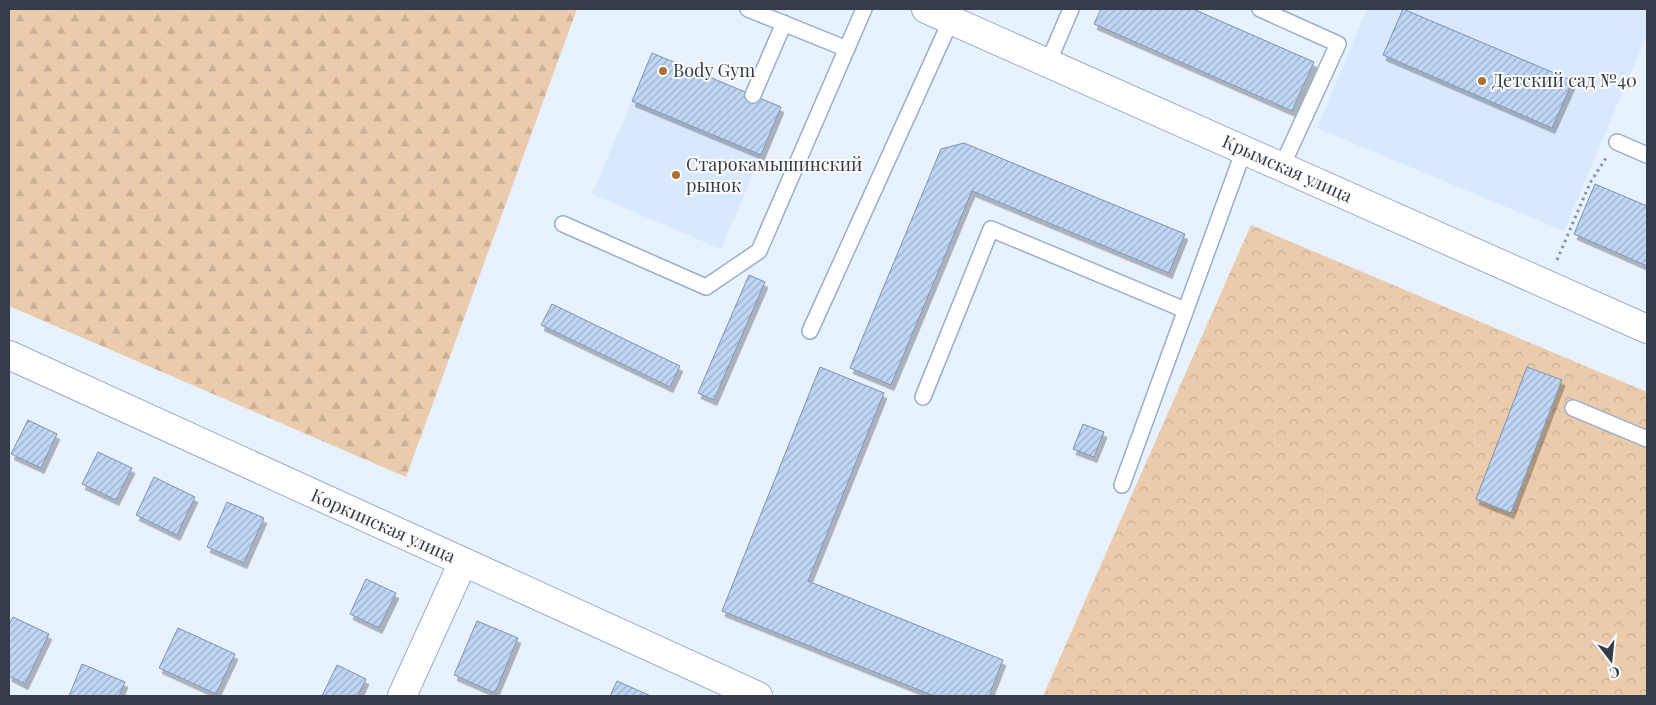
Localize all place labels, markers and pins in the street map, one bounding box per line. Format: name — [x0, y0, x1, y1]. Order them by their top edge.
place label: Body Gym — [673, 58, 755, 82]
marker: Body Gym — [657, 65, 669, 77]
place label: Детский сад №40 — [1492, 68, 1637, 92]
marker: Детский сад №40 — [1476, 75, 1488, 87]
place label: Старокамышинский рынок — [686, 152, 862, 197]
marker: Старокамышинский рынок — [670, 169, 682, 181]

